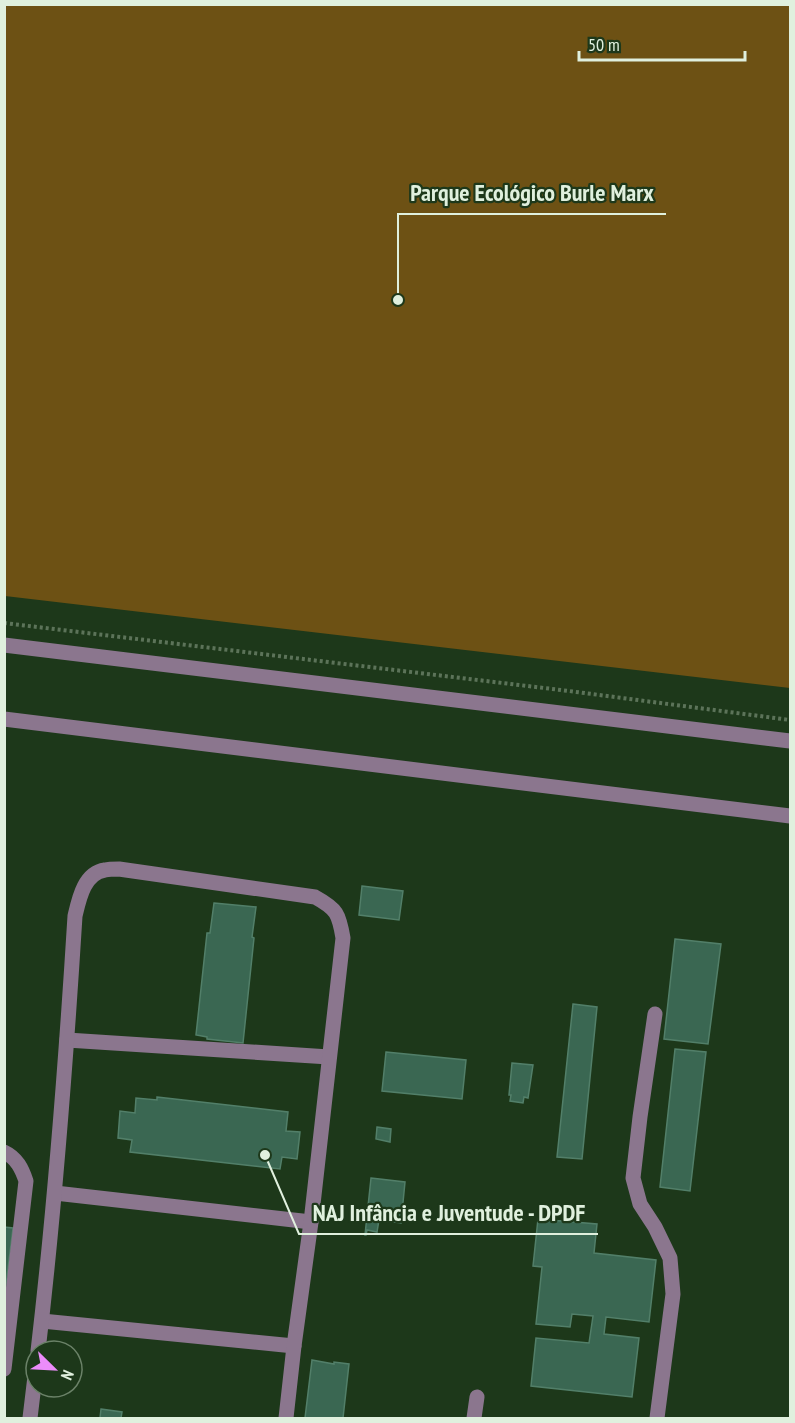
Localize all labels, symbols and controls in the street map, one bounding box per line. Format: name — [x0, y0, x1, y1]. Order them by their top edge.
scale bar — [579, 24, 746, 62]
text: 50 m — [588, 33, 620, 56]
callout: Parque Ecológico Burle Marx — [398, 172, 666, 214]
text: Parque Ecológico Burle Marx — [410, 177, 654, 208]
callout: NAJ Infância e Juventude - DPDF — [299, 1192, 598, 1234]
text: NAJ Infância e Juventude - DPDF — [313, 1197, 585, 1228]
north arrow — [24, 1339, 84, 1399]
text: N — [57, 1367, 79, 1383]

